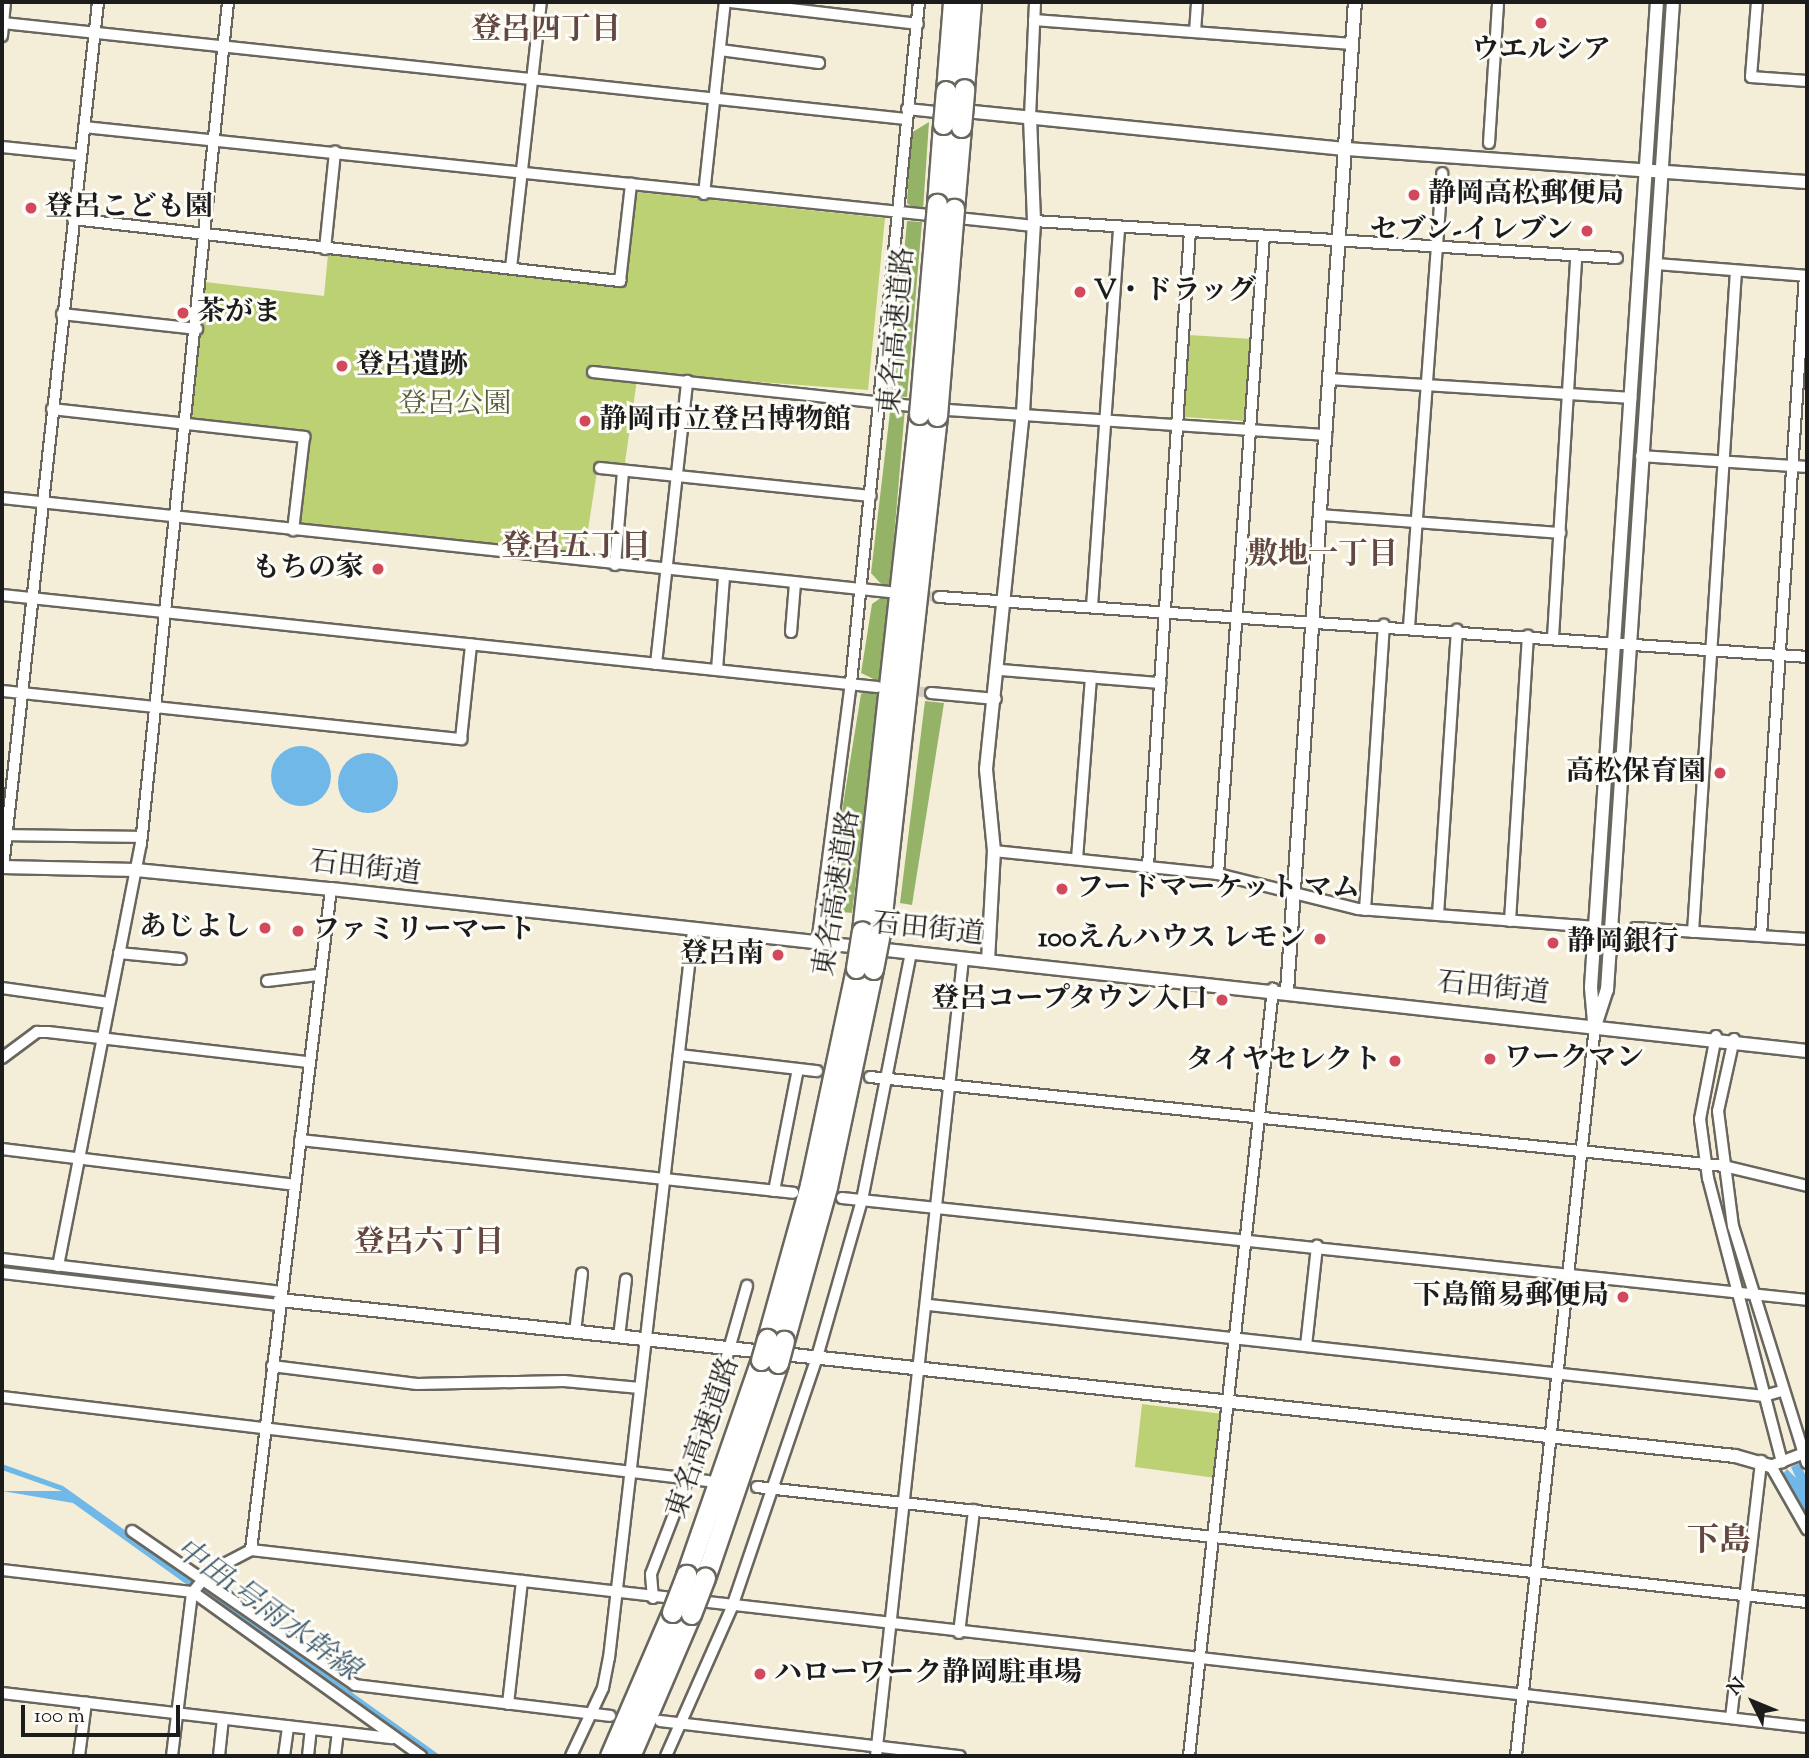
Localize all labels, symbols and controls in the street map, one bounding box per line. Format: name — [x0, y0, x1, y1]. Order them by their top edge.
district label: 登呂四丁目 — [471, 13, 621, 49]
marker: ウエルシア — [1533, 15, 1549, 31]
place label: ウエルシア — [1471, 34, 1611, 68]
place label: 静岡高松郵便局 — [1428, 178, 1624, 212]
marker: 静岡高松郵便局 — [1406, 187, 1422, 203]
place label: 登呂こども園 — [45, 191, 213, 225]
marker: 登呂こども園 — [23, 200, 39, 216]
place label: セブン-イレブン — [1367, 214, 1573, 248]
marker: セブン-イレブン — [1579, 223, 1595, 239]
street label: 東名高速道路 — [874, 246, 922, 416]
place label: V・ドラッグ — [1094, 275, 1257, 309]
marker: V・ドラッグ — [1072, 284, 1088, 300]
place label: 茶がま — [197, 296, 281, 330]
marker: 茶がま — [175, 305, 191, 321]
place label: 登呂遺跡 — [356, 349, 468, 383]
marker: 登呂遺跡 — [334, 358, 350, 374]
park label: 登呂公園 — [399, 388, 511, 422]
place label: 静岡市立登呂博物館 — [599, 404, 851, 438]
marker: 静岡市立登呂博物館 — [577, 413, 593, 429]
district label: 登呂五丁目 — [501, 530, 651, 566]
district label: 敷地一丁目 — [1248, 538, 1398, 574]
place label: もちの家 — [252, 552, 364, 586]
marker: もちの家 — [370, 561, 386, 577]
place label: 高松保育園 — [1566, 756, 1706, 790]
marker: 高松保育園 — [1712, 765, 1728, 781]
street label: 東名高速道路 — [808, 807, 868, 979]
street label: 石田街道 — [307, 846, 423, 892]
place label: フードマーケット マム — [1076, 872, 1361, 906]
marker: フードマーケット マム — [1054, 881, 1070, 897]
street label: 石田街道 — [871, 907, 985, 953]
place label: あじよし — [139, 911, 251, 945]
place label: ファミリーマート — [312, 914, 536, 948]
marker: あじよし — [257, 920, 273, 936]
place label: 100えんハウス レモン — [1037, 922, 1306, 956]
marker: ファミリーマート — [290, 923, 306, 939]
place label: 静岡銀行 — [1567, 926, 1679, 960]
marker: 100えんハウス レモン — [1312, 931, 1328, 947]
marker: 静岡銀行 — [1545, 935, 1561, 951]
place label: 登呂南 — [680, 938, 764, 972]
marker: 登呂南 — [770, 947, 786, 963]
street label: 石田街道 — [1436, 966, 1550, 1012]
place label: 登呂コープタウン入口 — [928, 983, 1208, 1017]
marker: 登呂コープタウン入口 — [1214, 992, 1230, 1008]
place label: ワークマン — [1504, 1042, 1644, 1076]
place label: タイヤセレクト — [1185, 1044, 1381, 1078]
marker: ワークマン — [1482, 1051, 1498, 1067]
marker: タイヤセレクト — [1387, 1053, 1403, 1069]
district label: 登呂六丁目 — [354, 1226, 504, 1262]
place label: 下島簡易郵便局 — [1413, 1280, 1609, 1314]
marker: 下島簡易郵便局 — [1615, 1289, 1631, 1305]
street label: 東名高速道路 — [661, 1353, 747, 1523]
district label: 下島 — [1687, 1523, 1751, 1561]
water label: 中田1号雨水幹線 — [167, 1532, 365, 1690]
place label: ハローワーク静岡駐車場 — [774, 1657, 1082, 1691]
marker: ハローワーク静岡駐車場 — [752, 1666, 768, 1682]
north arrow — [1718, 1667, 1788, 1737]
text: N — [1722, 1673, 1752, 1702]
scale bar — [24, 1692, 184, 1736]
text: 100 m — [34, 1702, 85, 1732]

